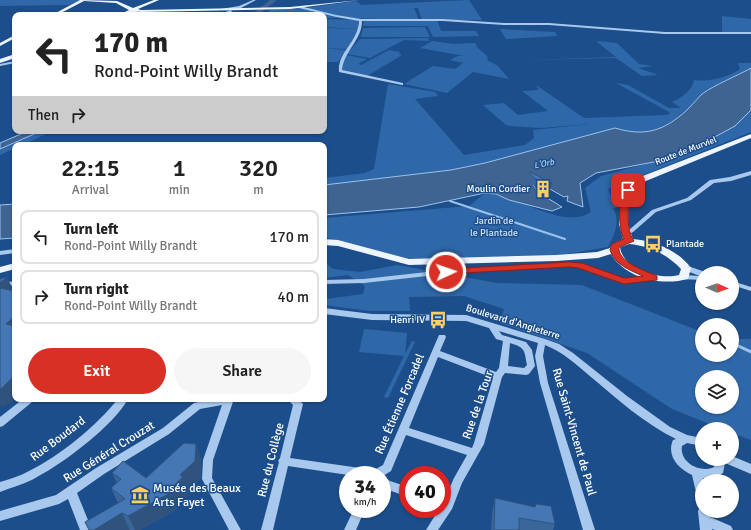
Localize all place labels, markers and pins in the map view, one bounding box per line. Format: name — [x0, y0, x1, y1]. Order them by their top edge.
pin — [611, 173, 645, 207]
building icon: Moulin Cordier — [533, 179, 553, 199]
place label: Moulin Cordier — [467, 183, 530, 195]
bus stop icon: Plantade — [643, 234, 663, 254]
place label: Plantade — [666, 238, 704, 250]
bus stop icon: Henri IV — [428, 310, 448, 330]
place label: Henri IV — [390, 314, 425, 326]
place label: Musée des Beaux Arts Fayet — [153, 481, 241, 510]
museum icon: Musée des Beaux Arts Fayet — [130, 485, 150, 505]

